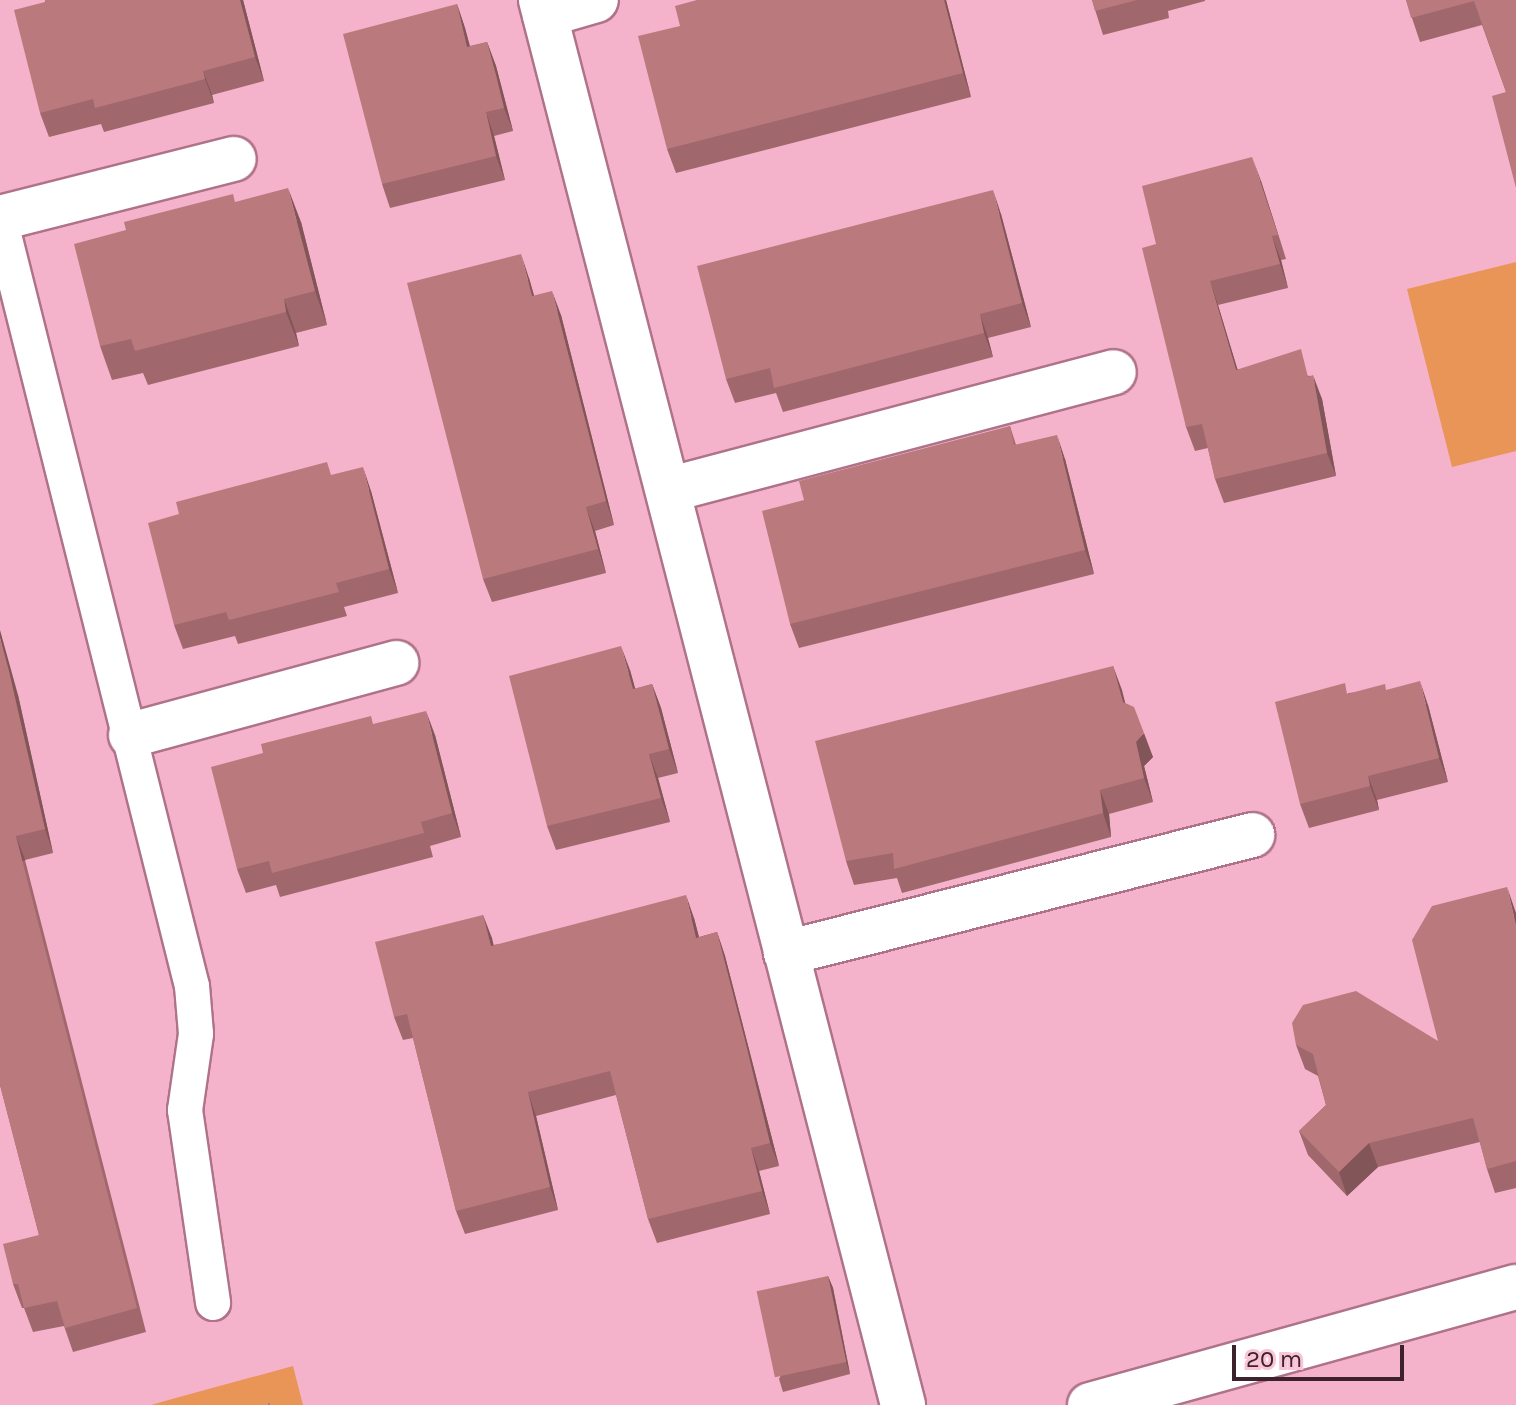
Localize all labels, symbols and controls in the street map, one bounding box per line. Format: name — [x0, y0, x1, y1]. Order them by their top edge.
scale bar — [1236, 1329, 1408, 1379]
text: 20 m — [1246, 1345, 1302, 1373]

